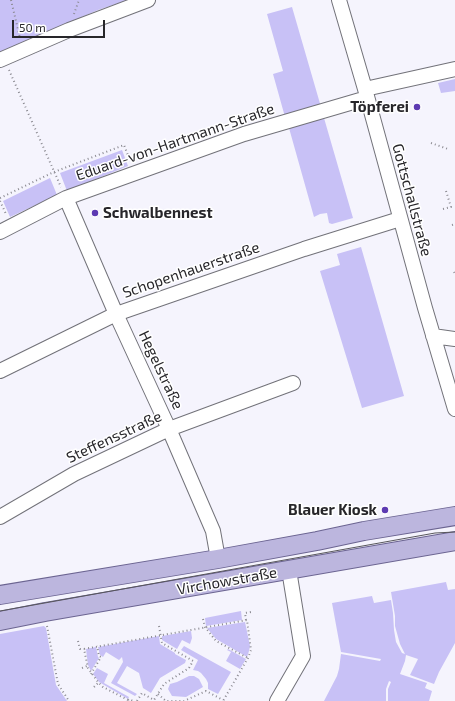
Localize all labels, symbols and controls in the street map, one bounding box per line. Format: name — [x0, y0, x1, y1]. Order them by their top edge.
scale bar — [14, 12, 107, 38]
text: 50 m — [19, 20, 46, 34]
place label: Töpferei — [350, 98, 409, 116]
street label: Eduard-von-Hartmann-Straße — [73, 100, 277, 184]
marker: Töpferei — [412, 102, 422, 112]
street label: Gottschallstraße — [388, 142, 436, 258]
place label: Schwalbennest — [103, 204, 213, 222]
marker: Schwalbennest — [90, 208, 100, 218]
street label: Schopenhauerstraße — [120, 238, 262, 302]
street label: Hegelstraße — [135, 328, 187, 412]
street label: Steffensstraße — [64, 407, 164, 467]
place label: Blauer Kiosk — [288, 501, 377, 519]
marker: Blauer Kiosk — [380, 505, 390, 515]
street label: Virchowstraße — [176, 563, 278, 599]

